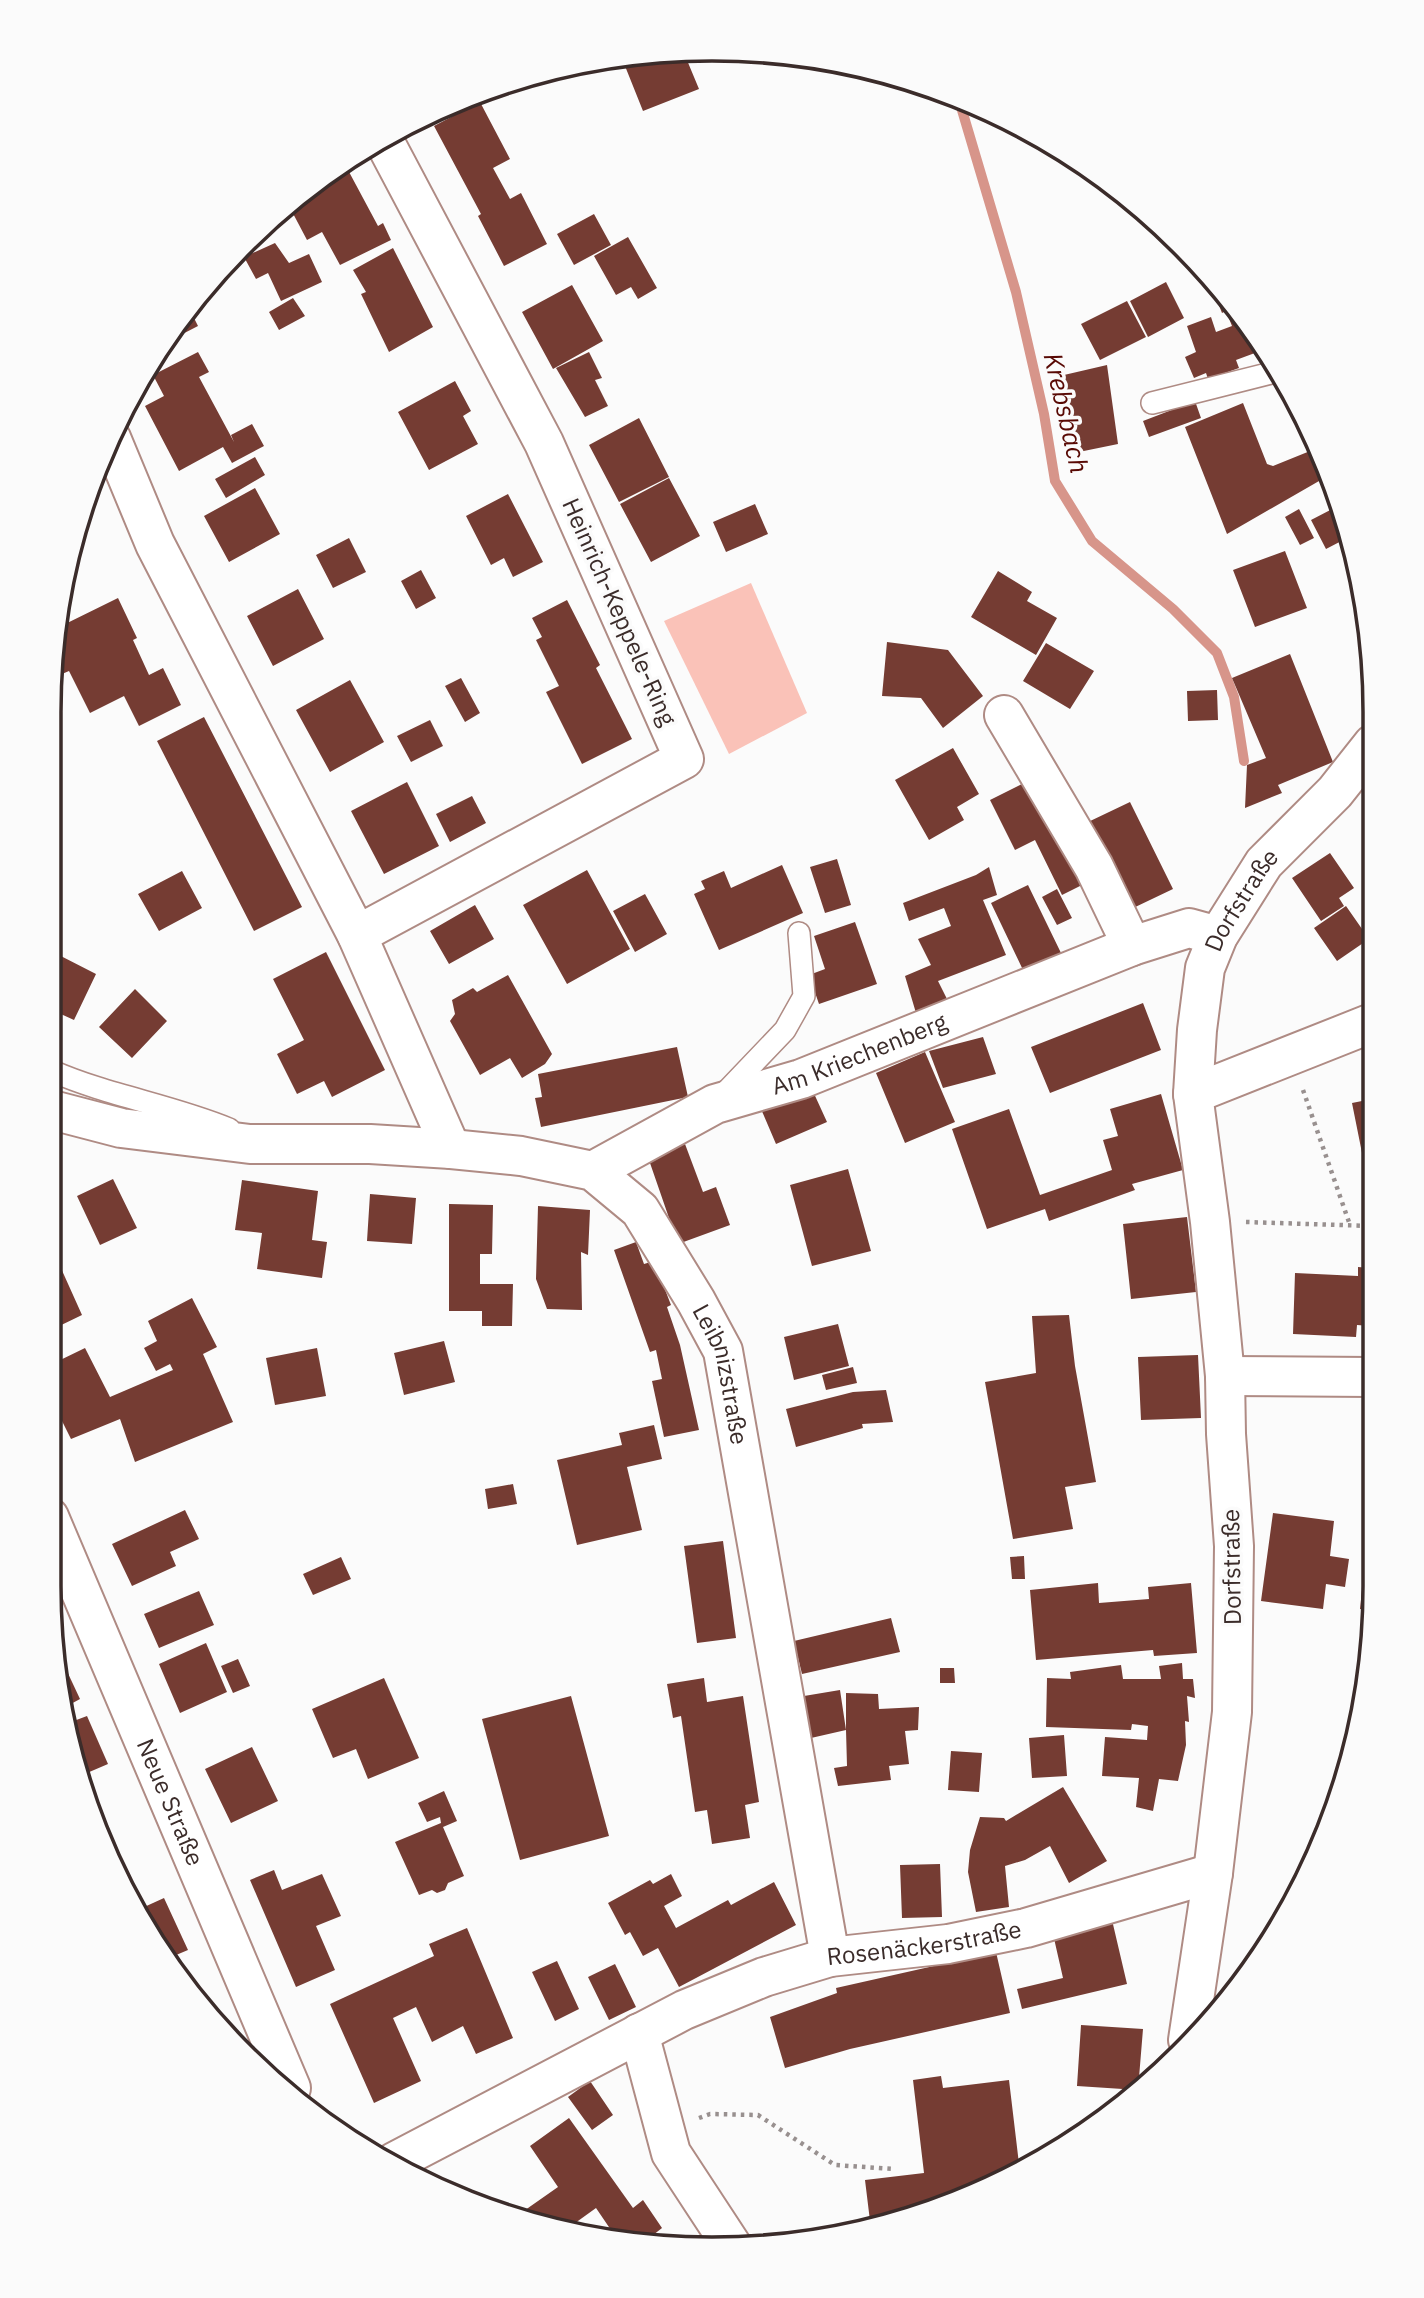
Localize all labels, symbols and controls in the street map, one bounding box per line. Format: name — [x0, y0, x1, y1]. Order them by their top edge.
water label: Krebsbach — [1037, 349, 1097, 476]
street label: Heinrich-Keppele-Ring — [555, 493, 685, 731]
street label: Dorfstraße — [1196, 841, 1285, 956]
street label: Am Kriechenberg — [768, 1005, 952, 1102]
street label: Leibnizstraße — [686, 1298, 756, 1447]
street label: Dorfstraße — [1214, 1509, 1248, 1625]
street label: Neue Straße — [130, 1734, 212, 1870]
street label: Rosenäckerstraße — [825, 1912, 1024, 1972]

